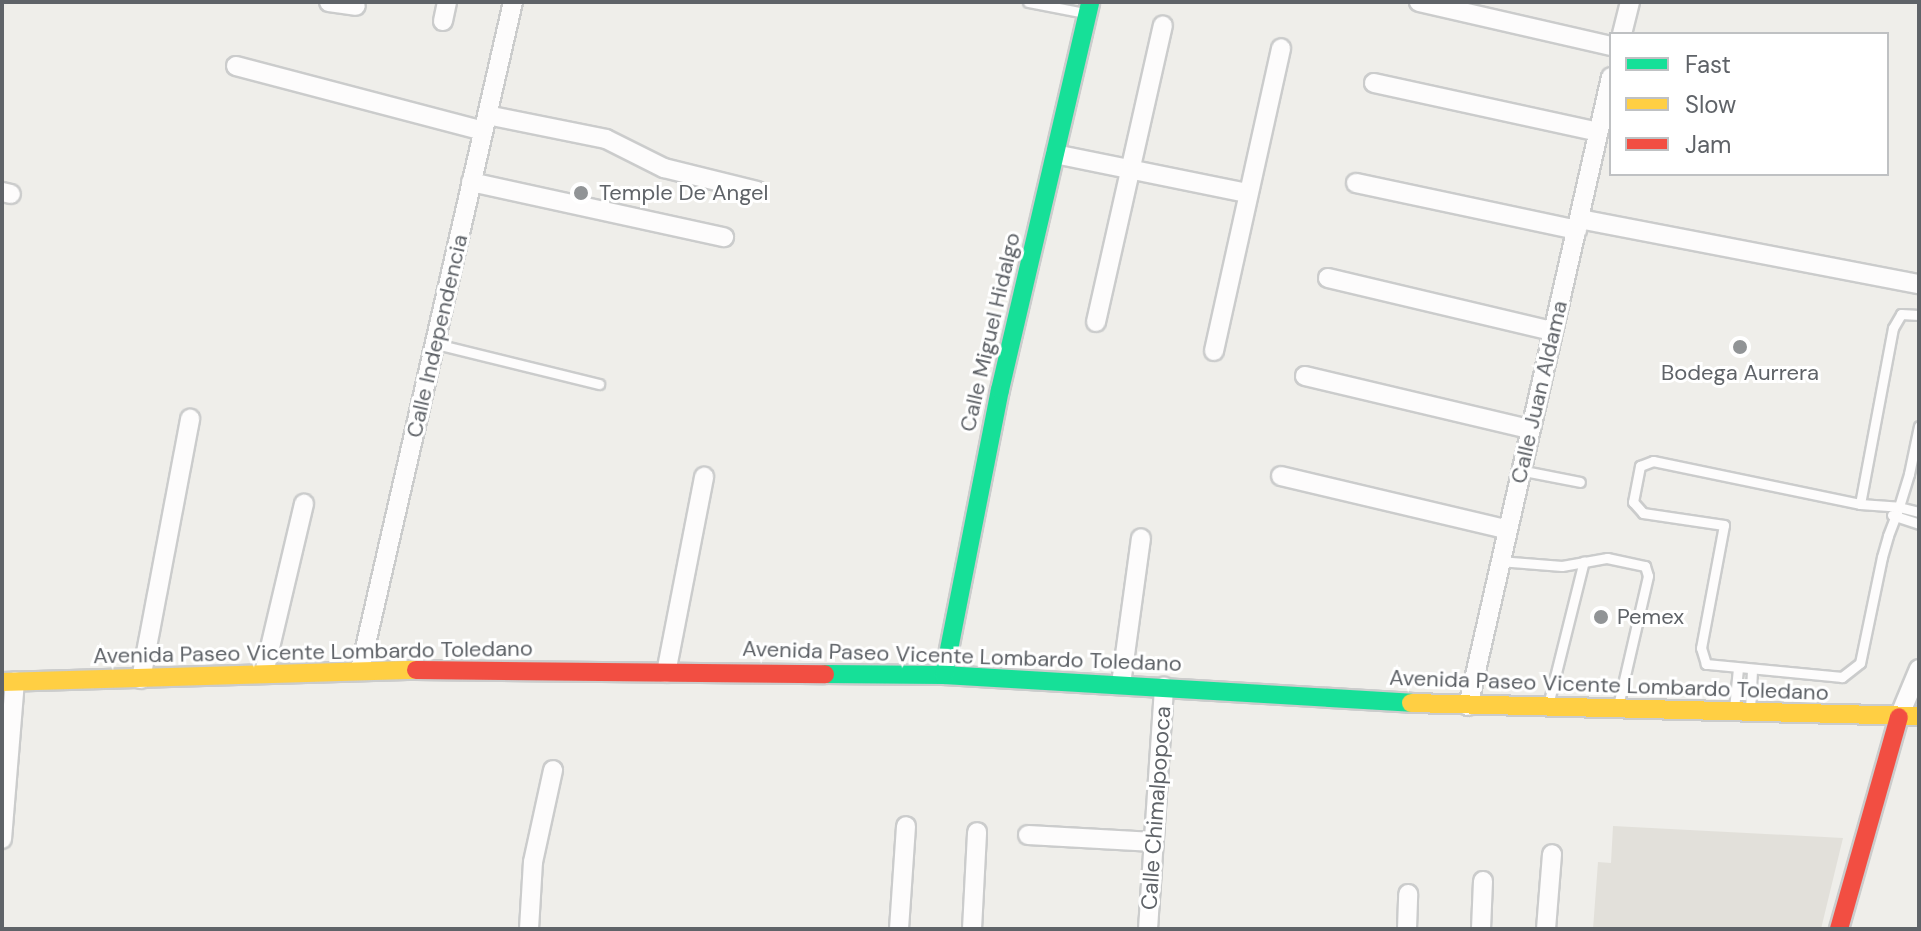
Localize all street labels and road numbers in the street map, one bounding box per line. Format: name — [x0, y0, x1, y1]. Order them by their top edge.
street label: Calle Miguel Hidalgo — [954, 230, 1026, 434]
street label: Calle Independencia — [401, 232, 473, 440]
street label: Calle Juan Aldama — [1505, 298, 1573, 486]
street label: Avenida Paseo Vicente Lombardo Toledano — [93, 635, 533, 669]
street label: Avenida Paseo Vicente Lombardo Toledano — [742, 635, 1182, 677]
street label: Avenida Paseo Vicente Lombardo Toledano — [1389, 664, 1829, 706]
street label: Calle Chimalpopoca — [1136, 705, 1176, 911]

